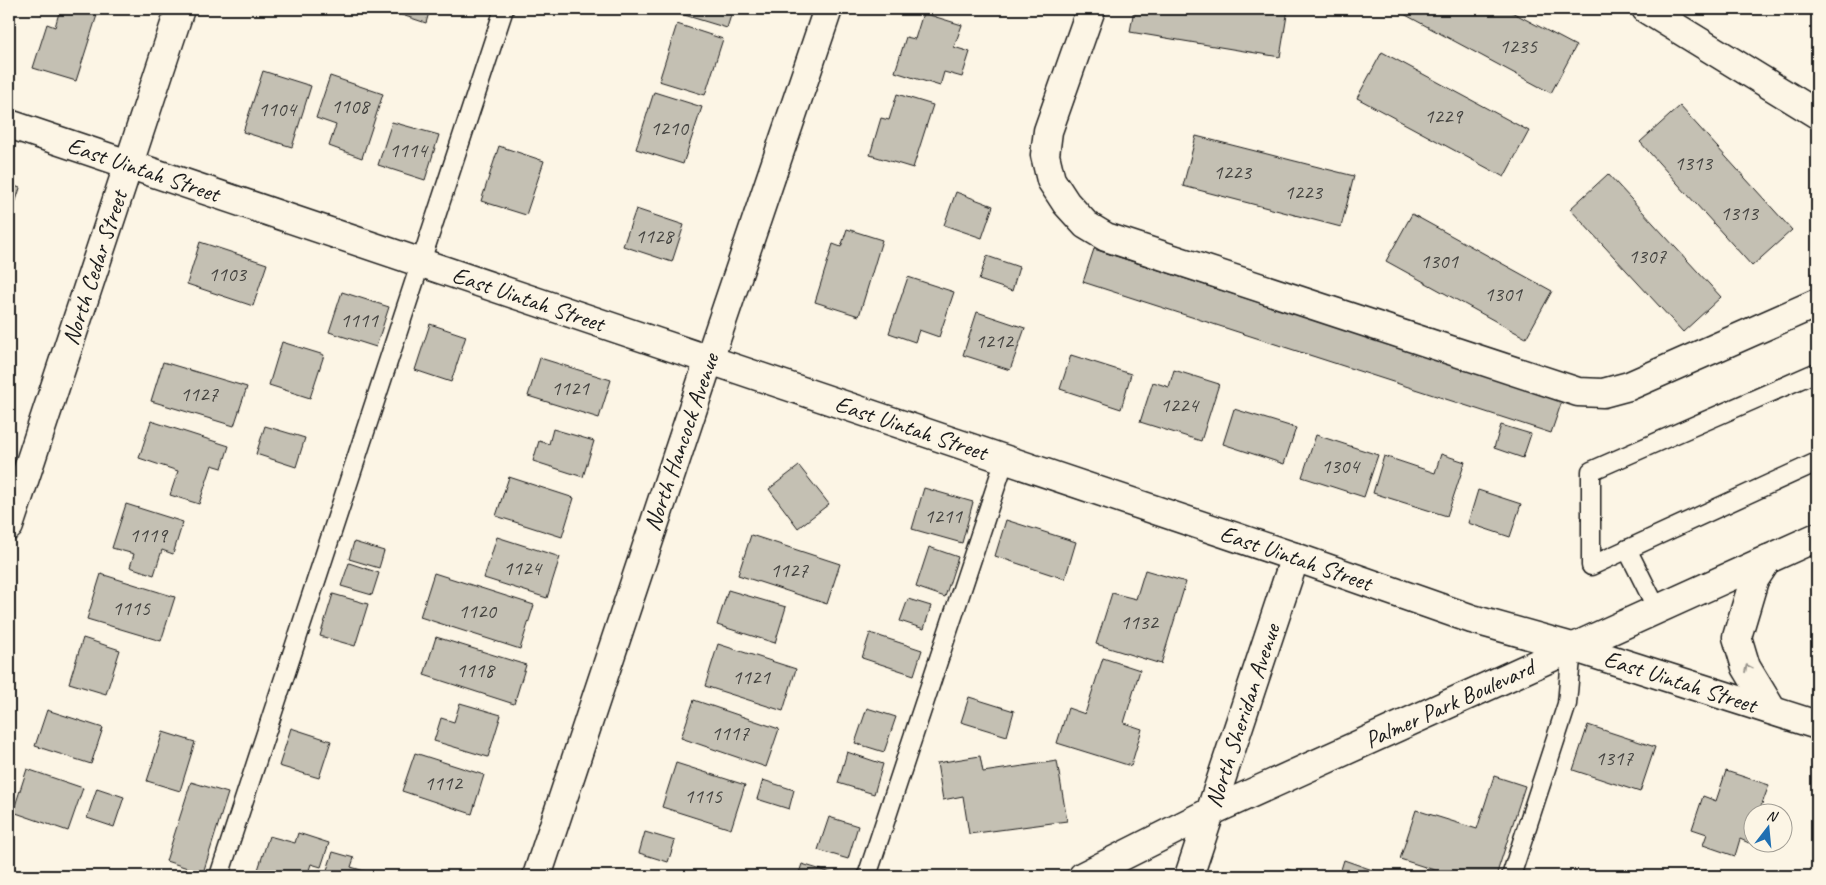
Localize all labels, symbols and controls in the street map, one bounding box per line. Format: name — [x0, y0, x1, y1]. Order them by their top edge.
house number: 1235 — [1499, 33, 1538, 59]
house number: 1108 — [331, 93, 371, 119]
house number: 1104 — [258, 96, 298, 122]
house number: 1229 — [1424, 103, 1463, 129]
house number: 1210 — [650, 115, 689, 141]
street label: East Uintah Street — [64, 130, 225, 209]
house number: 1114 — [389, 137, 429, 163]
house number: 1313 — [1674, 150, 1713, 176]
house number: 1223 — [1213, 159, 1252, 185]
house number: 1223 — [1284, 179, 1323, 205]
street label: North Cedar Street — [55, 185, 135, 349]
house number: 1313 — [1720, 200, 1759, 226]
house number: 1128 — [635, 223, 675, 249]
house number: 1307 — [1628, 243, 1667, 269]
house number: 1301 — [1420, 248, 1459, 274]
street label: East Uintah Street — [449, 259, 610, 339]
house number: 1103 — [208, 261, 247, 287]
house number: 1301 — [1484, 281, 1523, 307]
house number: 1111 — [340, 307, 379, 333]
house number: 1212 — [975, 328, 1014, 354]
street label: North Hancock Avenue — [637, 347, 726, 535]
house number: 1121 — [551, 375, 590, 401]
house number: 1127 — [180, 381, 219, 407]
street label: East Uintah Street — [831, 388, 993, 468]
house number: 1224 — [1160, 392, 1200, 418]
house number: 1304 — [1321, 453, 1361, 479]
house number: 1211 — [924, 503, 963, 529]
street label: East Uintah Street — [1216, 518, 1378, 598]
house number: 1119 — [129, 522, 168, 548]
house number: 1124 — [503, 555, 543, 581]
house number: 1127 — [770, 557, 809, 583]
house number: 1115 — [112, 595, 151, 621]
house number: 1120 — [458, 598, 497, 624]
house number: 1132 — [1120, 609, 1159, 635]
street label: North Sheridan Avenue — [1198, 618, 1287, 811]
street label: East Uintah Street — [1600, 643, 1762, 720]
street label: Palmer Park Boulevard — [1360, 651, 1542, 755]
house number: 1118 — [456, 657, 496, 683]
house number: 1121 — [732, 664, 771, 690]
one-way arrow — [1743, 664, 1754, 673]
house number: 1117 — [711, 720, 750, 746]
house number: 1317 — [1595, 745, 1634, 771]
house number: 1112 — [424, 770, 463, 796]
house number: 1115 — [684, 783, 723, 809]
north arrow — [1744, 802, 1794, 852]
text: N — [1765, 807, 1780, 826]

